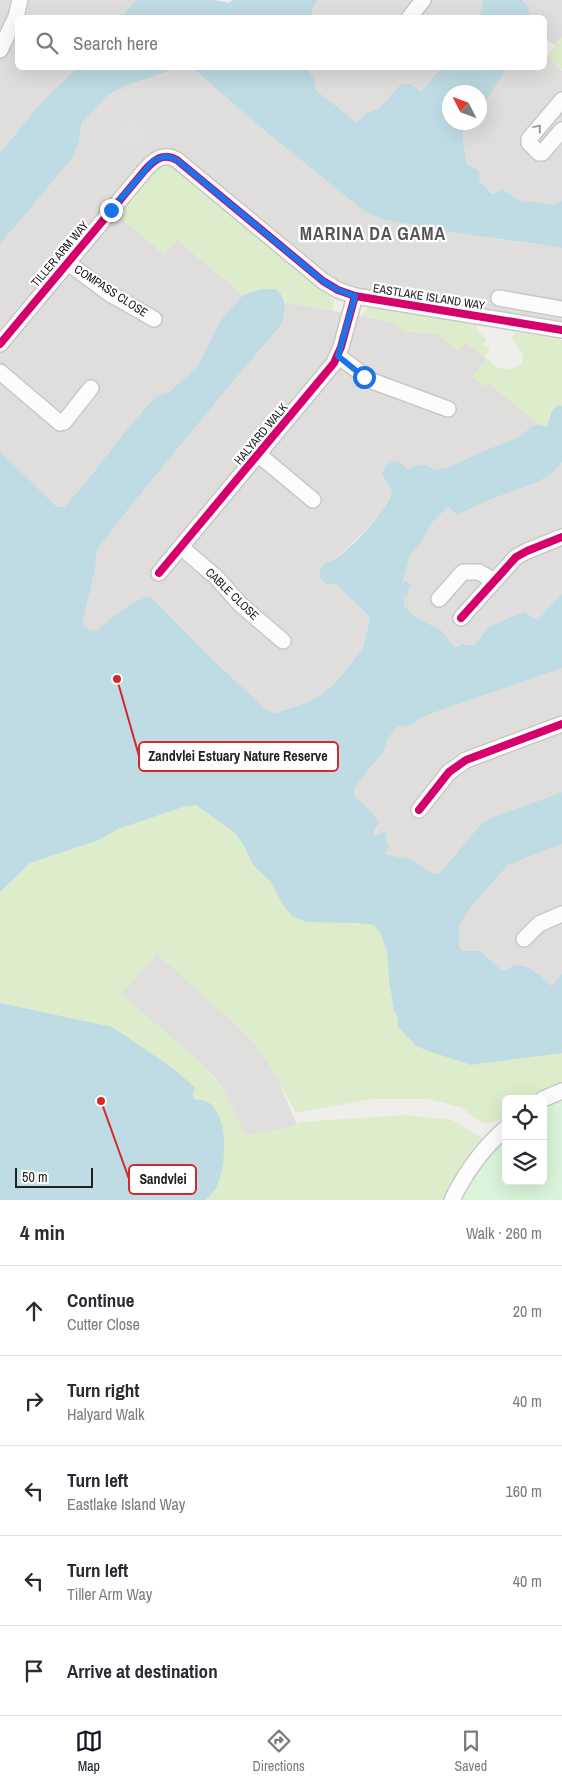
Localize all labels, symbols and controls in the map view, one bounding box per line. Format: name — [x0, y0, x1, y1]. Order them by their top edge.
search box — [15, 15, 547, 70]
icon: search — [33, 29, 61, 57]
text: Search here — [73, 30, 158, 56]
north arrow — [442, 85, 487, 130]
one-way arrow — [533, 124, 542, 133]
route end — [100, 199, 123, 222]
street label: TILLER ARM WAY — [28, 217, 93, 290]
district label: MARINA DA GAMA — [300, 221, 446, 246]
street label: COMPASS CLOSE — [71, 261, 151, 321]
street label: EASTLAKE ISLAND WAY — [372, 280, 487, 314]
route start — [353, 366, 376, 389]
street label: HALYARD WALK — [231, 400, 292, 468]
street label: CABLE CLOSE — [202, 564, 262, 624]
callout: Zandvlei Estuary Nature Reserve — [139, 742, 338, 771]
text: Zandvlei Estuary Nature Reserve — [148, 747, 328, 765]
map controls — [502, 1095, 547, 1185]
button: locate — [502, 1095, 547, 1140]
button: layers — [502, 1140, 547, 1185]
scale bar — [15, 1165, 92, 1188]
callout: Sandvlei — [129, 1165, 196, 1194]
text: 50 m — [22, 1168, 48, 1186]
text: Sandvlei — [139, 1170, 187, 1188]
text: 4 min — [20, 1218, 65, 1247]
text: Walk · 260 m — [466, 1222, 542, 1244]
text: Continue — [67, 1287, 135, 1313]
icon: ahead — [20, 1297, 48, 1325]
text: 20 m — [513, 1300, 542, 1322]
text: Cutter Close — [67, 1313, 140, 1335]
text: Turn right — [67, 1377, 139, 1403]
icon: right — [20, 1387, 48, 1415]
text: 40 m — [513, 1390, 542, 1412]
text: Halyard Walk — [67, 1403, 145, 1425]
text: Turn left — [67, 1467, 128, 1493]
icon: left — [20, 1477, 48, 1505]
text: 160 m — [506, 1480, 542, 1502]
text: Eastlake Island Way — [67, 1493, 185, 1515]
text: Turn left — [67, 1557, 128, 1583]
icon: left — [20, 1567, 48, 1595]
text: 40 m — [513, 1570, 542, 1592]
text: Tiller Arm Way — [67, 1583, 152, 1605]
icon: arrive — [20, 1657, 48, 1685]
text: Arrive at destination — [67, 1658, 218, 1684]
tab: Map — [75, 1727, 103, 1775]
tab: Directions — [253, 1727, 305, 1775]
tab: Saved — [455, 1727, 487, 1775]

